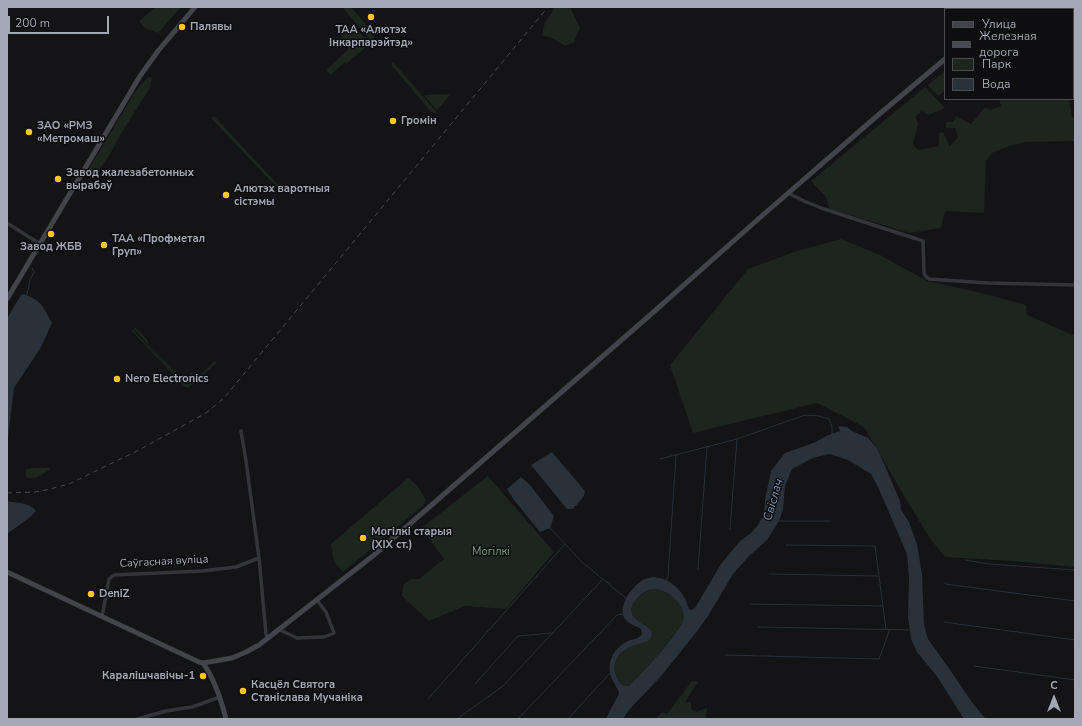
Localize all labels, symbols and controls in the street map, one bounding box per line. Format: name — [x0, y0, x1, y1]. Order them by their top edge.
scale bar — [10, 8, 111, 34]
legend — [944, 8, 1074, 100]
marker: ТАА «Алютэх Інкарпарэйтэд» — [366, 12, 376, 22]
text: 200 m — [15, 15, 50, 31]
text: Улица — [982, 16, 1016, 32]
place label: Палявы — [190, 20, 232, 34]
marker: Палявы — [177, 22, 187, 32]
place label: ТАА «Алютэх Інкарпарэйтэд» — [329, 23, 413, 49]
text: Железная дорога — [979, 28, 1037, 60]
text: Парк — [982, 56, 1011, 72]
text: Вода — [982, 76, 1010, 92]
place label: Громін — [401, 114, 437, 128]
marker: Громін — [388, 116, 398, 126]
place label: ЗАО «РМЗ «Метромаш» — [37, 119, 105, 145]
marker: ЗАО «РМЗ «Метромаш» — [24, 127, 34, 137]
place label: Завод жалезабетонных вырабаў — [66, 166, 194, 192]
marker: Завод жалезабетонных вырабаў — [53, 174, 63, 184]
place label: Алютэх варотныя сістэмы — [234, 182, 330, 208]
marker: Алютэх варотныя сістэмы — [221, 190, 231, 200]
marker: Завод ЖБВ — [46, 229, 56, 239]
place label: ТАА «Профметал Груп» — [112, 232, 205, 258]
place label: Завод ЖБВ — [20, 240, 82, 254]
marker: ТАА «Профметал Груп» — [99, 240, 109, 250]
place label: Nero Electronics — [125, 372, 209, 386]
marker: Nero Electronics — [112, 374, 122, 384]
water label: Свіслач — [761, 477, 787, 523]
place label: Могілкі старыя (XIX ст.) — [371, 525, 452, 551]
marker: Могілкі старыя (XIX ст.) — [358, 533, 368, 543]
park label: Могілкі — [472, 545, 510, 559]
street label: Саўгасная вуліца — [119, 553, 209, 571]
place label: DeniZ — [99, 587, 129, 601]
marker: DeniZ — [86, 589, 96, 599]
place label: Каралішчавічы-1 — [102, 669, 195, 683]
marker: Каралішчавічы-1 — [198, 671, 208, 681]
place label: Касцёл Святога Станіслава Мучаніка — [251, 678, 363, 704]
north arrow — [1034, 678, 1074, 718]
text: С — [1050, 678, 1058, 693]
marker: Касцёл Святога Станіслава Мучаніка — [238, 686, 248, 696]

